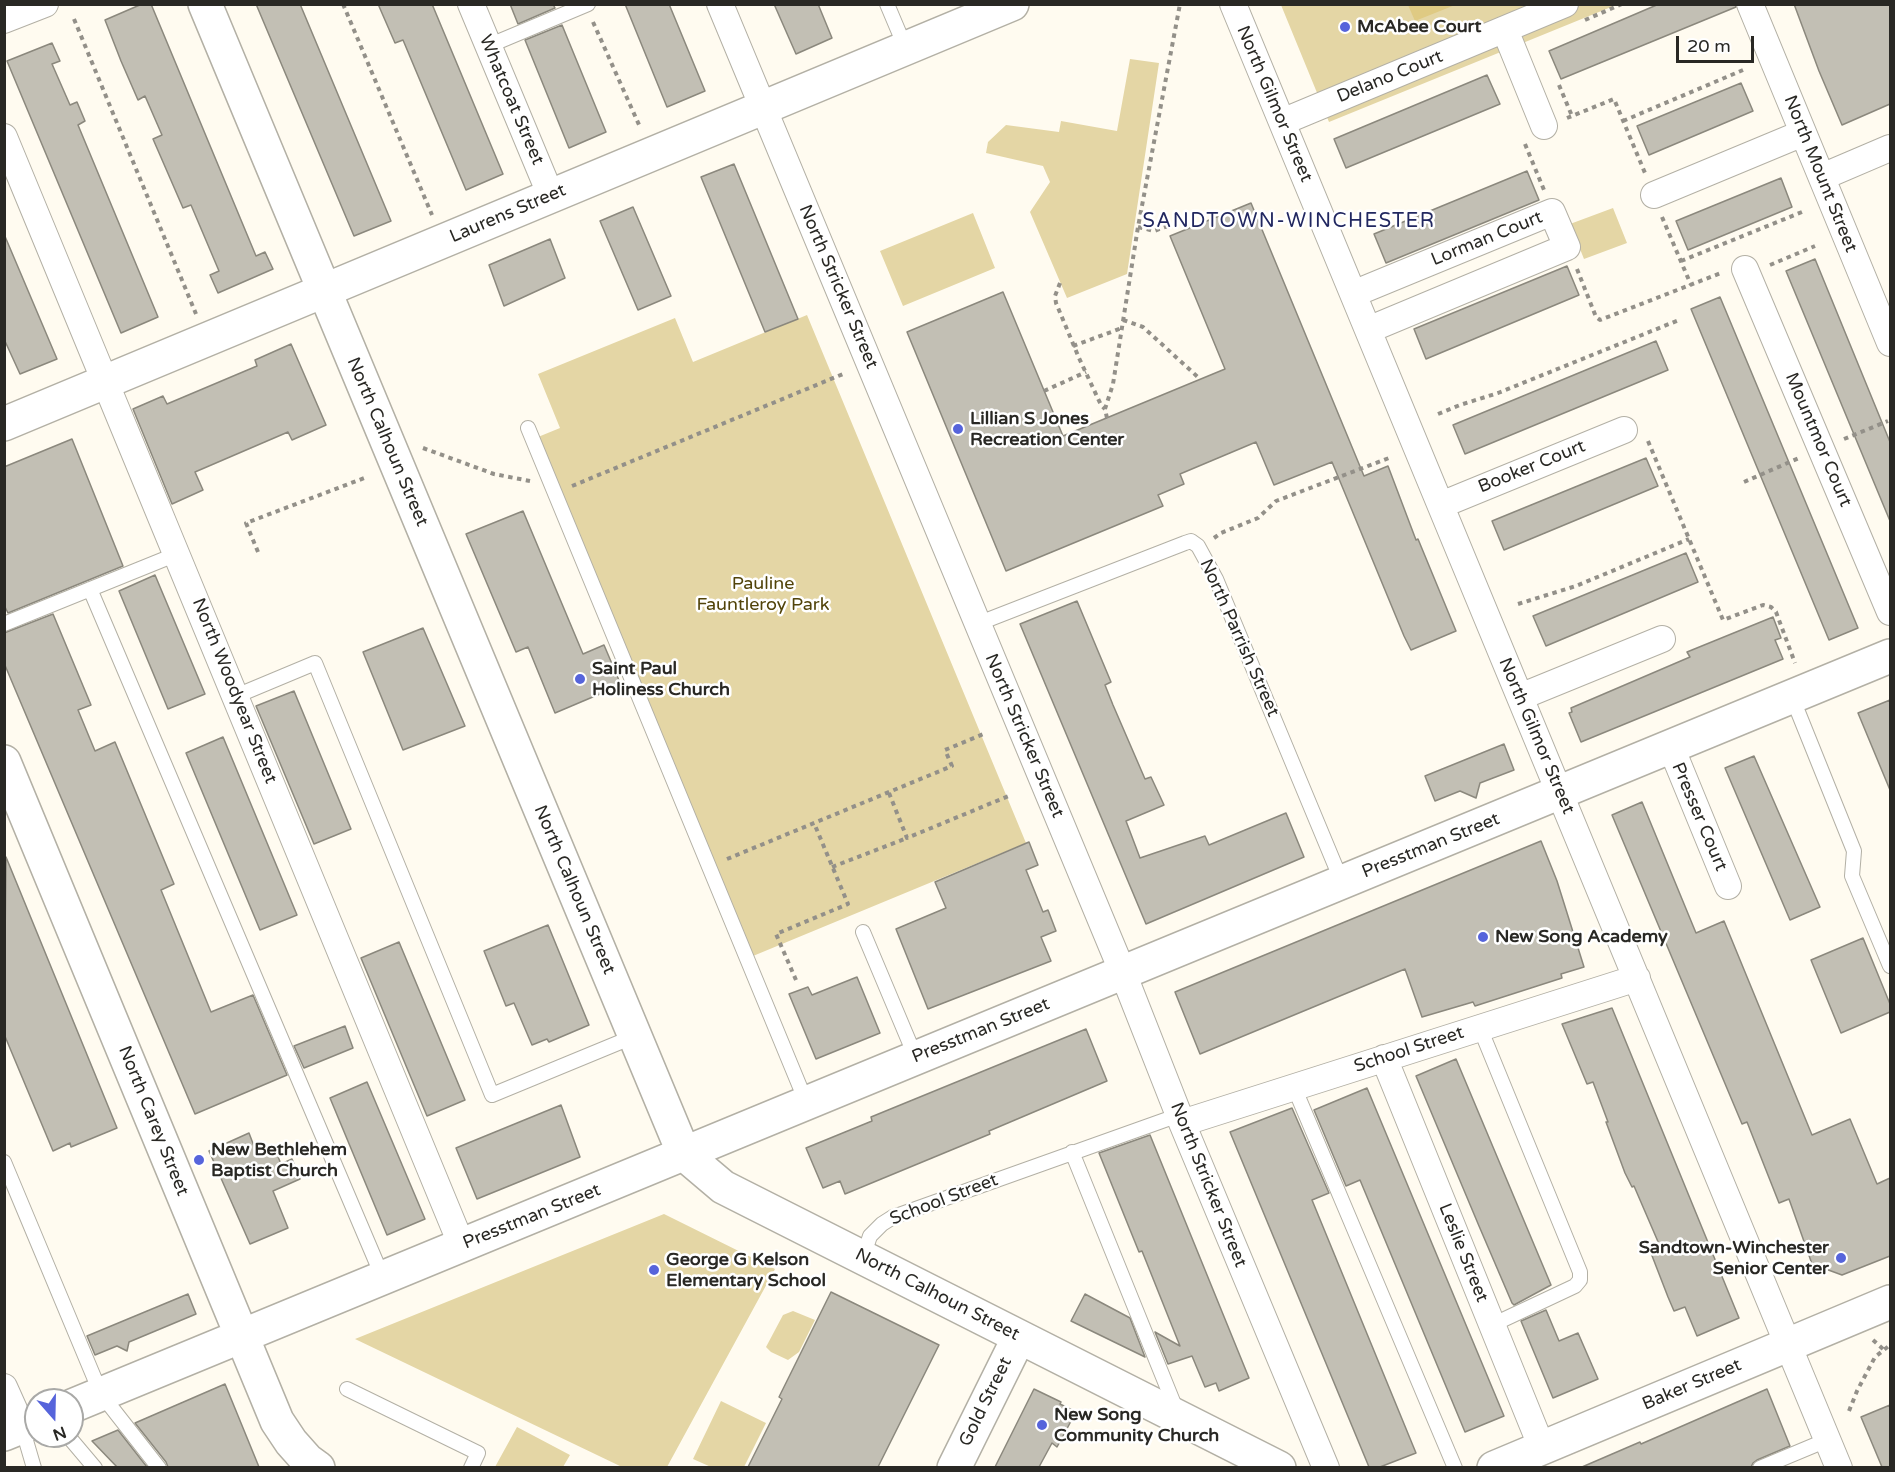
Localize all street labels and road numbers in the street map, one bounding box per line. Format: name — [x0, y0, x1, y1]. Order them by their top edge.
street label: North Gilmor Street — [1231, 23, 1317, 185]
street label: Whatcoat Street — [474, 32, 548, 168]
street label: Delano Court — [1334, 46, 1446, 108]
street label: North Mount Street — [1779, 92, 1861, 256]
street label: Laurens Street — [447, 180, 569, 248]
street label: North Stricker Street — [794, 202, 882, 372]
street label: Lorman Court — [1428, 207, 1546, 271]
street label: North Calhoun Street — [342, 354, 432, 530]
street label: Mountmor Court — [1780, 370, 1856, 510]
street label: Booker Court — [1475, 436, 1589, 498]
street label: North Parrish Street — [1195, 556, 1283, 720]
street label: North Woodyear Street — [187, 595, 281, 787]
street label: North Stricker Street — [980, 651, 1068, 821]
street label: North Gilmor Street — [1493, 655, 1579, 817]
street label: Presser Court — [1666, 760, 1732, 874]
street label: North Calhoun Street — [529, 802, 619, 978]
street label: Presstman Street — [1359, 809, 1503, 883]
street label: Presstman Street — [909, 994, 1053, 1068]
street label: School Street — [1351, 1022, 1467, 1078]
street label: North Carey Street — [113, 1043, 193, 1199]
street label: North Stricker Street — [1165, 1099, 1251, 1271]
street label: School Street — [887, 1169, 1001, 1231]
street label: Presstman Street — [460, 1180, 604, 1254]
street label: Leslie Street — [1433, 1201, 1493, 1305]
street label: North Calhoun Street — [851, 1244, 1023, 1346]
street label: Gold Street — [955, 1354, 1017, 1450]
street label: Baker Street — [1639, 1354, 1745, 1416]

